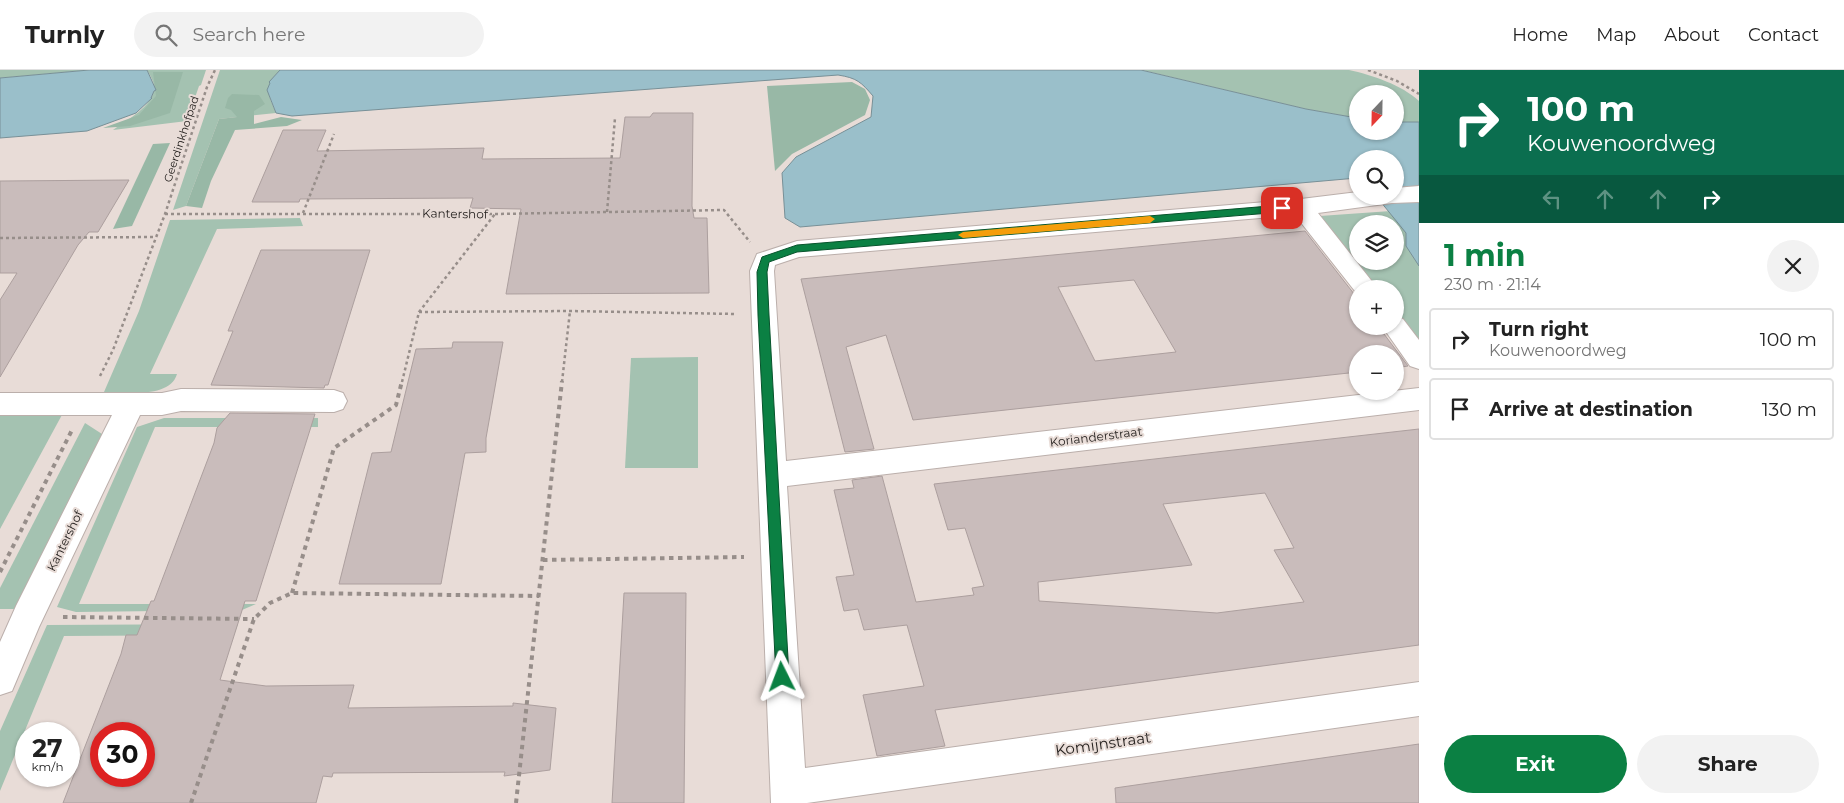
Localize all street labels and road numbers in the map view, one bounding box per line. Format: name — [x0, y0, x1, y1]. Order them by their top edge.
street label: Geerdinkhofpad — [160, 94, 202, 184]
street label: Kantershof — [422, 205, 489, 222]
street label: Korianderstraat — [1049, 423, 1143, 450]
street label: Kantershof — [43, 507, 86, 574]
street label: Komijnstraat — [1054, 727, 1152, 760]

